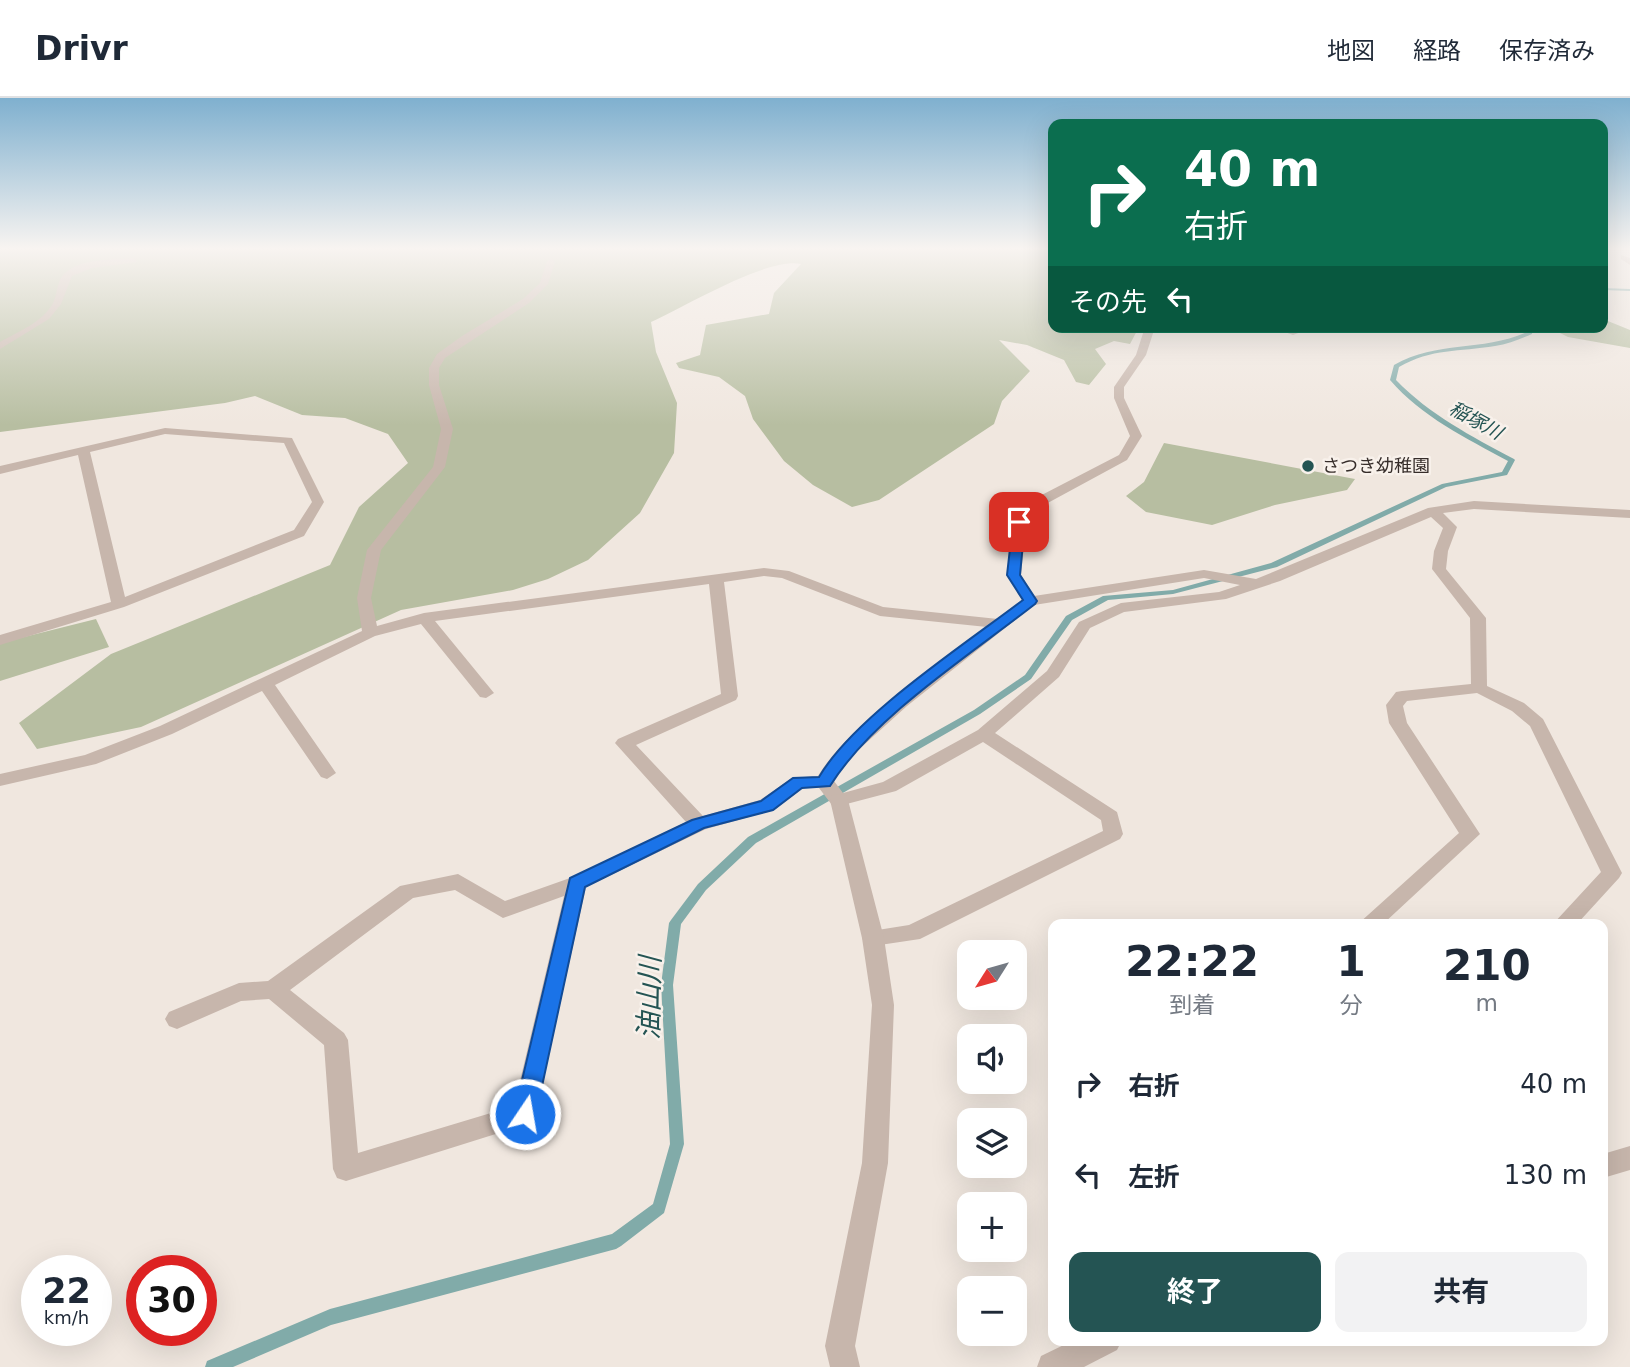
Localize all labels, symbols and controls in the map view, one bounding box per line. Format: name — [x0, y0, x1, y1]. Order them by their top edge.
text: Drivr — [35, 29, 128, 68]
text: 地図 — [1327, 37, 1375, 65]
text: 経路 — [1413, 37, 1461, 65]
text: 保存済み — [1499, 37, 1595, 65]
text: 40 m — [1184, 141, 1320, 198]
icon: right — [1069, 147, 1160, 238]
text: 右折 — [1184, 207, 1248, 245]
icon: left — [1161, 280, 1199, 318]
text: その先 — [1069, 287, 1147, 317]
water label: 稲塚川 — [1446, 397, 1508, 444]
place label: さつき幼稚園 — [1322, 455, 1430, 476]
marker: さつき幼稚園 — [1300, 458, 1316, 474]
pin — [989, 492, 1049, 552]
icon: arrive — [1000, 503, 1038, 541]
text: 22:22 — [1125, 937, 1259, 986]
text: 1 — [1336, 937, 1366, 986]
north arrow — [957, 940, 1027, 1010]
map controls — [957, 940, 1027, 1346]
text: 210 — [1443, 941, 1531, 990]
water label: 油山川 — [632, 953, 667, 1040]
text: m — [1476, 990, 1498, 1016]
text: 到着 — [1169, 992, 1215, 1018]
text: 分 — [1340, 992, 1363, 1018]
button: sound — [957, 1024, 1027, 1094]
icon: right — [1069, 1065, 1107, 1103]
text: 40 m — [1520, 1069, 1587, 1099]
text: 右折 — [1128, 1071, 1180, 1101]
position arrow — [488, 1077, 562, 1151]
button: layers — [957, 1108, 1027, 1178]
icon: left — [1069, 1156, 1107, 1194]
text: 130 m — [1504, 1160, 1587, 1190]
text: 左折 — [1128, 1162, 1180, 1192]
button: + — [957, 1192, 1027, 1262]
button: 終了 — [1069, 1252, 1321, 1332]
button: 共有 — [1335, 1252, 1587, 1332]
speed limit sign: 30 — [126, 1255, 217, 1346]
text: 22 — [42, 1271, 91, 1311]
button: − — [957, 1276, 1027, 1346]
text: km/h — [44, 1307, 89, 1328]

